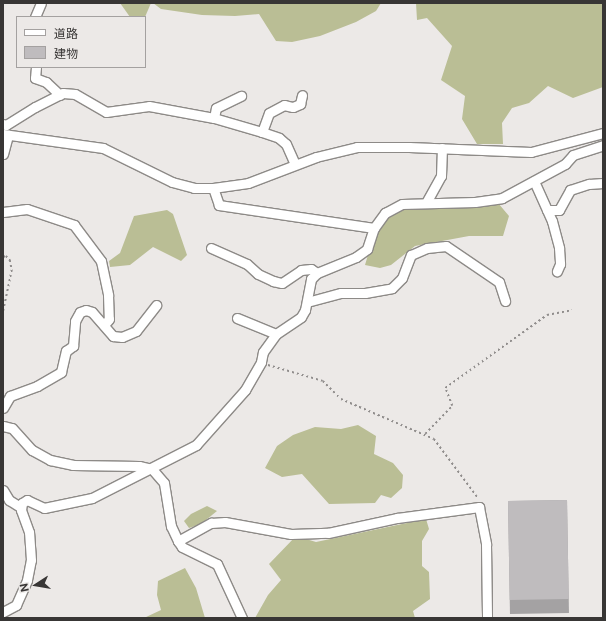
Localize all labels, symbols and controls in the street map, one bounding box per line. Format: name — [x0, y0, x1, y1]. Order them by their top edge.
legend — [16, 16, 146, 68]
text: 道路 — [54, 27, 78, 41]
text: 建物 — [54, 47, 78, 61]
north arrow — [16, 565, 56, 605]
text: N — [17, 582, 31, 593]

